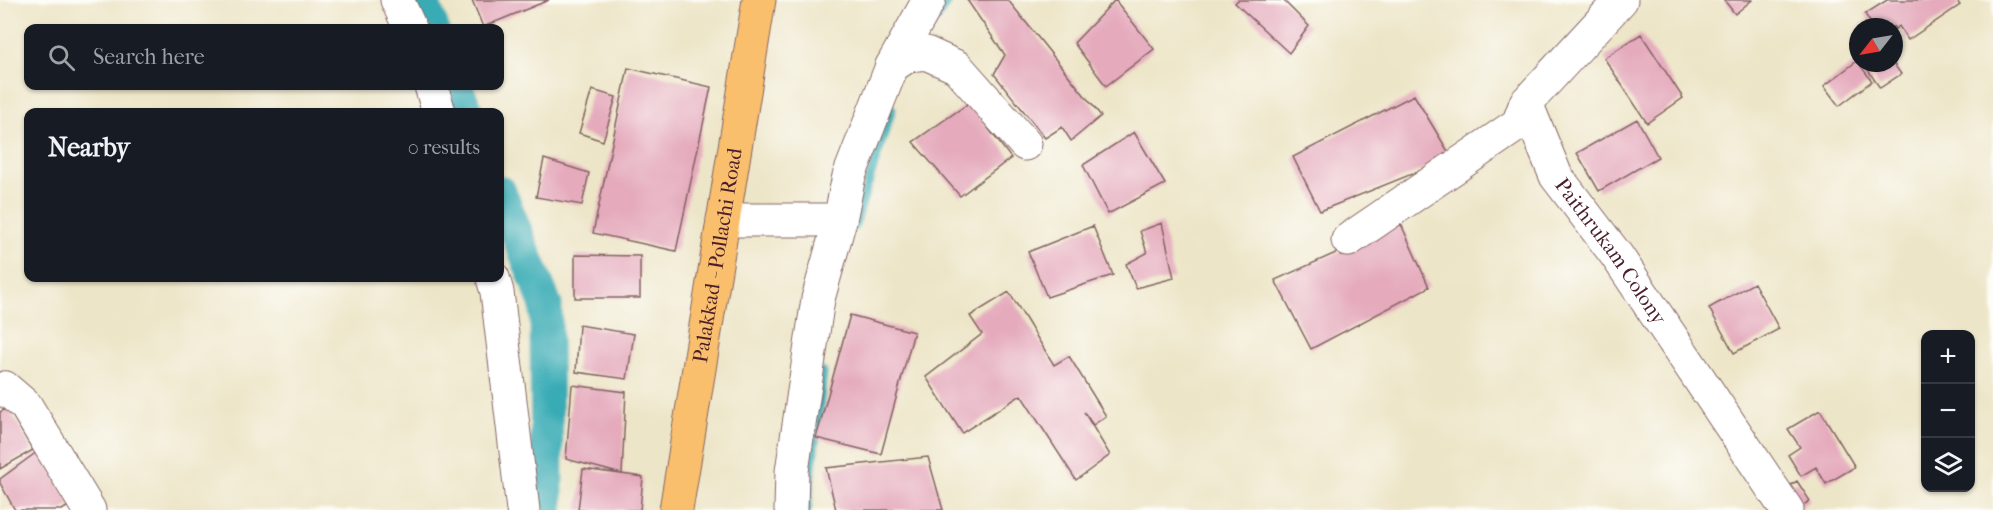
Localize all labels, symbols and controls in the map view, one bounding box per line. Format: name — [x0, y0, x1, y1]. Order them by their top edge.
north arrow — [1849, 18, 1903, 72]
search box — [24, 24, 504, 90]
icon: search — [45, 41, 78, 74]
text: Search here — [93, 44, 205, 70]
text: Nearby — [48, 132, 130, 163]
text: 0 results — [408, 136, 480, 159]
street label: Palakkad - Pollachi Road — [688, 146, 747, 365]
street label: Paithrukam Colony — [1550, 173, 1672, 329]
map controls — [1921, 330, 1975, 492]
button: + — [1921, 330, 1975, 384]
button: − — [1921, 384, 1975, 438]
button: layers — [1921, 438, 1975, 492]

